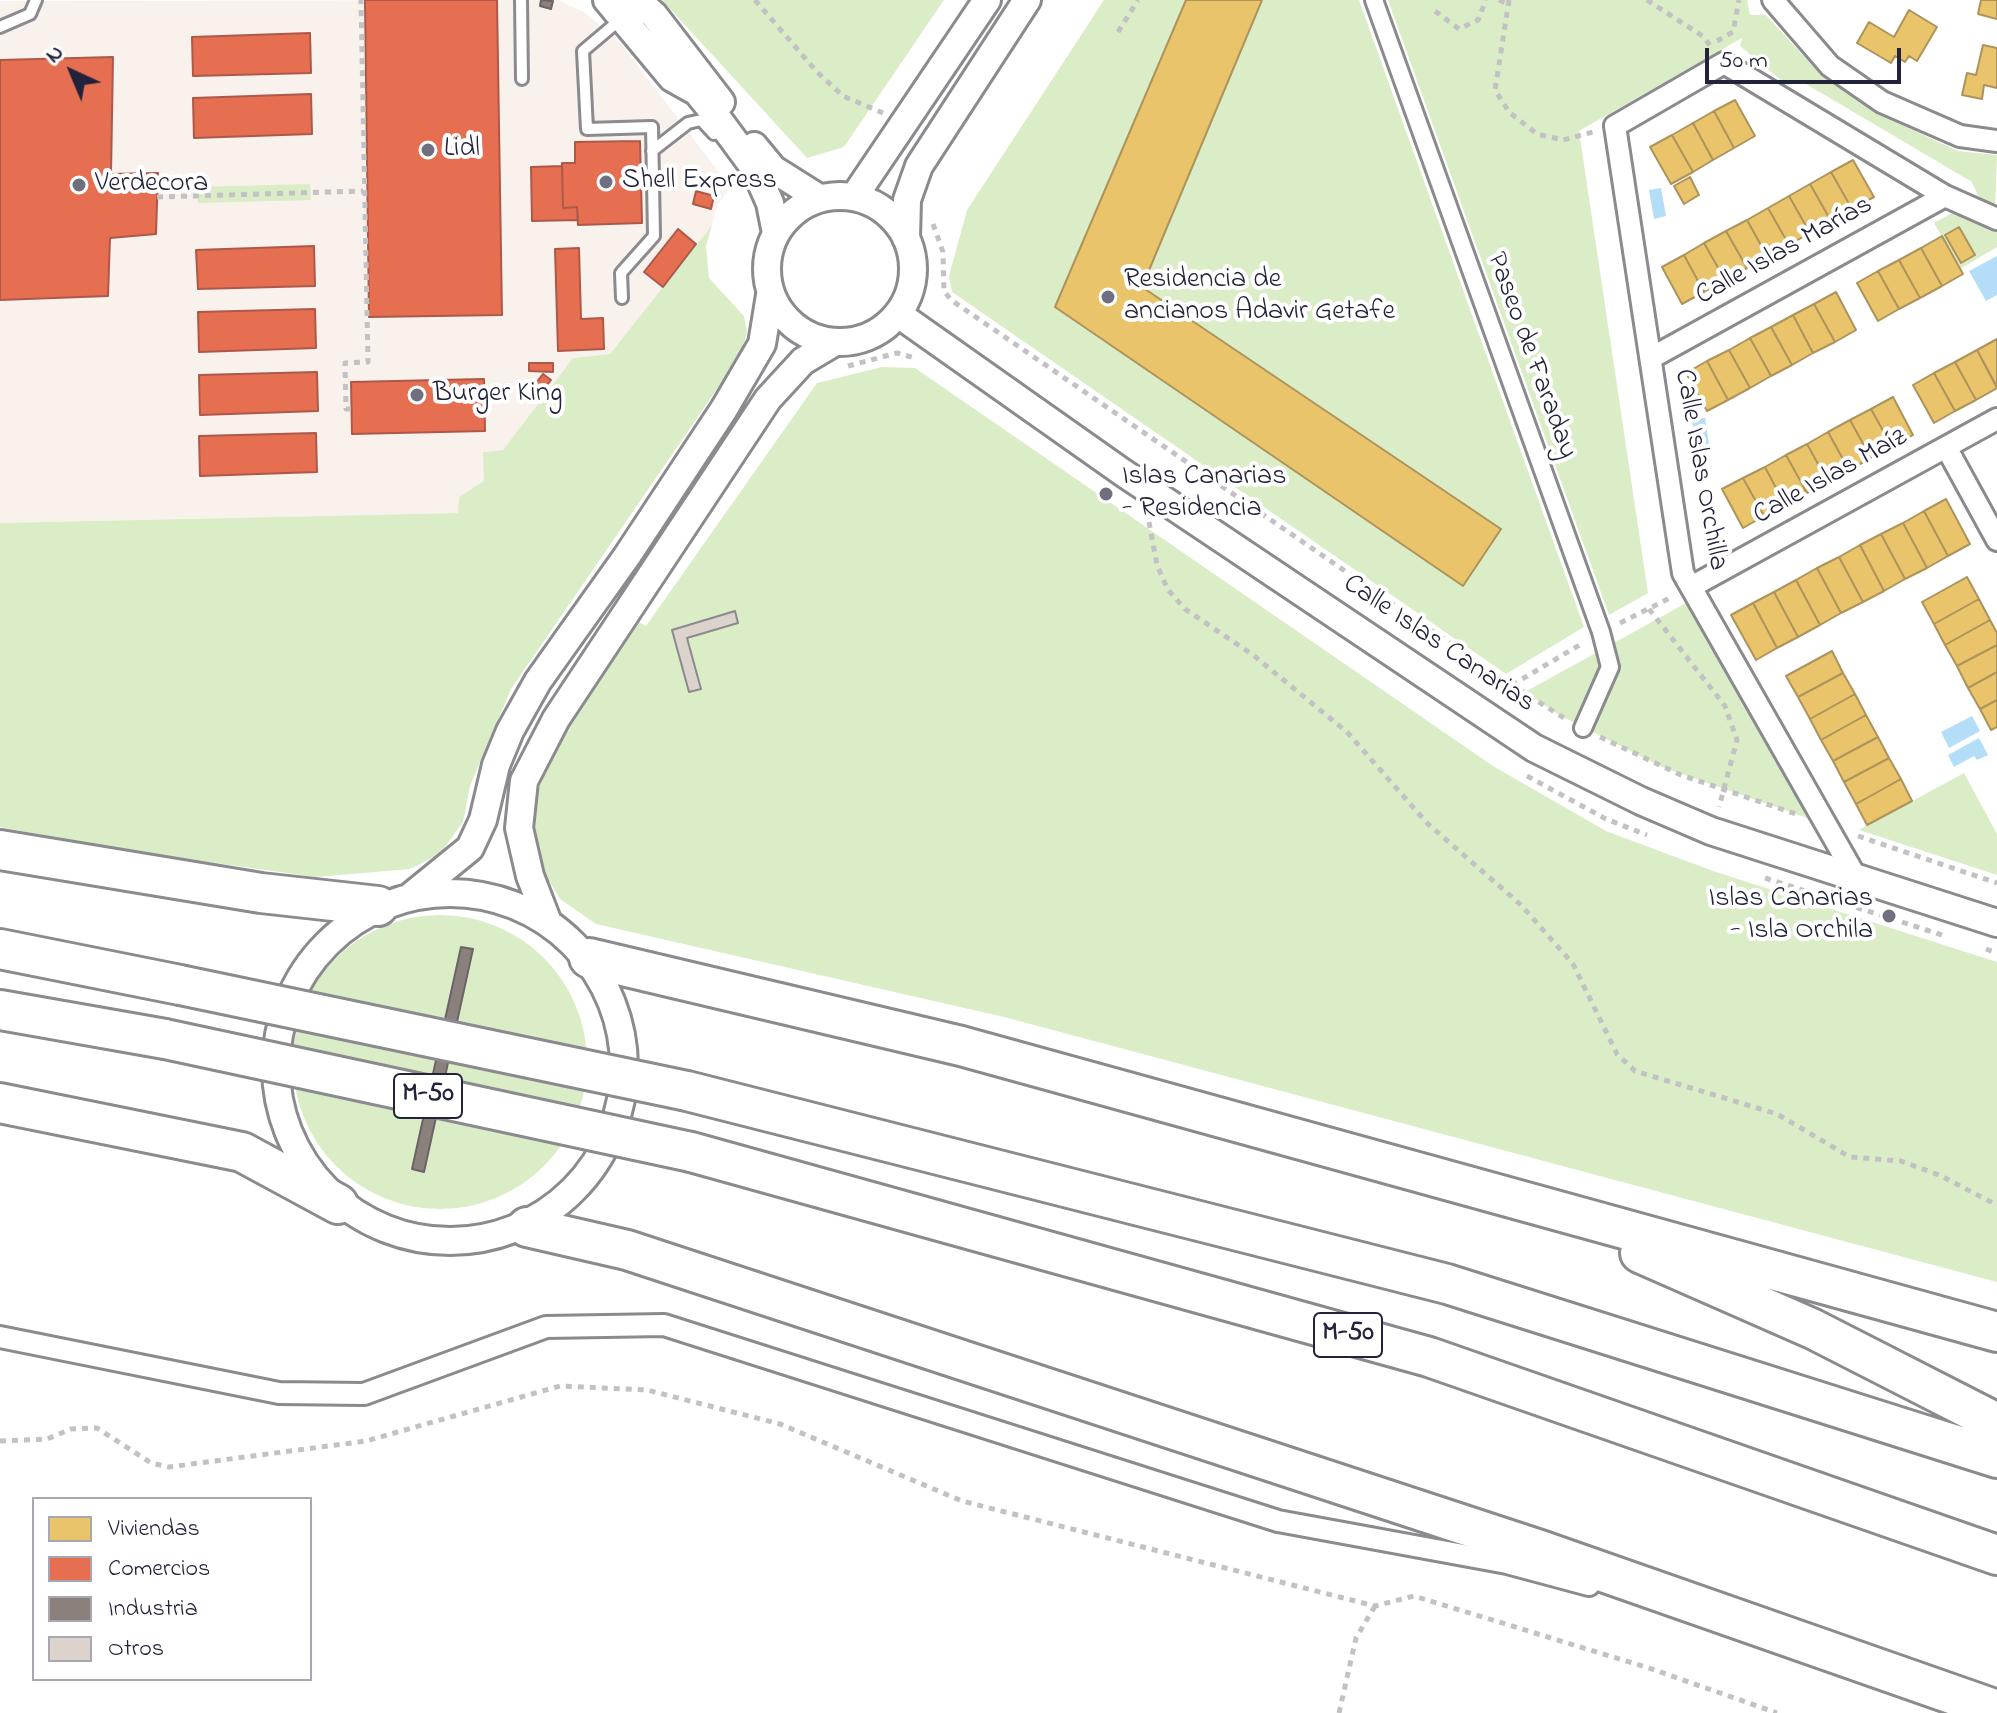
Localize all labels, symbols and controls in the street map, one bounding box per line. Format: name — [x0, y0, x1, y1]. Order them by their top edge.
north arrow — [32, 32, 112, 112]
scale bar — [1709, 32, 1905, 82]
text: N — [39, 38, 72, 71]
text: 50 m — [1719, 44, 1768, 79]
place label: Lidl — [444, 133, 480, 167]
marker: Lidl — [419, 141, 437, 159]
place label: Shell Express — [622, 165, 777, 199]
place label: Verdecora — [95, 168, 208, 202]
marker: Shell Express — [597, 173, 615, 191]
marker: Verdecora — [70, 176, 88, 194]
street label: Calle Islas Marías — [1691, 190, 1879, 314]
street label: Paseo de Faraday — [1477, 248, 1583, 464]
place label: Residencia de ancianos Adavir Getafe — [1124, 264, 1395, 330]
marker: Residencia de ancianos Adavir Getafe — [1099, 288, 1117, 306]
street label: Calle Islas Orchilla — [1665, 367, 1733, 573]
place label: Burger King — [433, 378, 562, 412]
marker: Burger King — [408, 386, 426, 404]
street label: Calle Islas Maíz — [1748, 422, 1914, 534]
place label: Islas Canarias - Residencia — [1122, 461, 1286, 527]
marker: Islas Canarias - Residencia — [1097, 485, 1115, 503]
street label: Calle Islas Canarias — [1336, 568, 1540, 722]
place label: Islas Canarias - Isla Orchila — [1709, 883, 1873, 949]
marker: Islas Canarias - Isla Orchila — [1880, 907, 1898, 925]
road number: M-50 — [394, 1074, 462, 1118]
road number: M-50 — [1314, 1313, 1382, 1357]
legend — [32, 1497, 312, 1681]
text: Viviendas — [108, 1512, 200, 1547]
text: Comercios — [108, 1552, 210, 1587]
text: Industria — [108, 1592, 198, 1627]
text: Otros — [108, 1632, 164, 1667]

